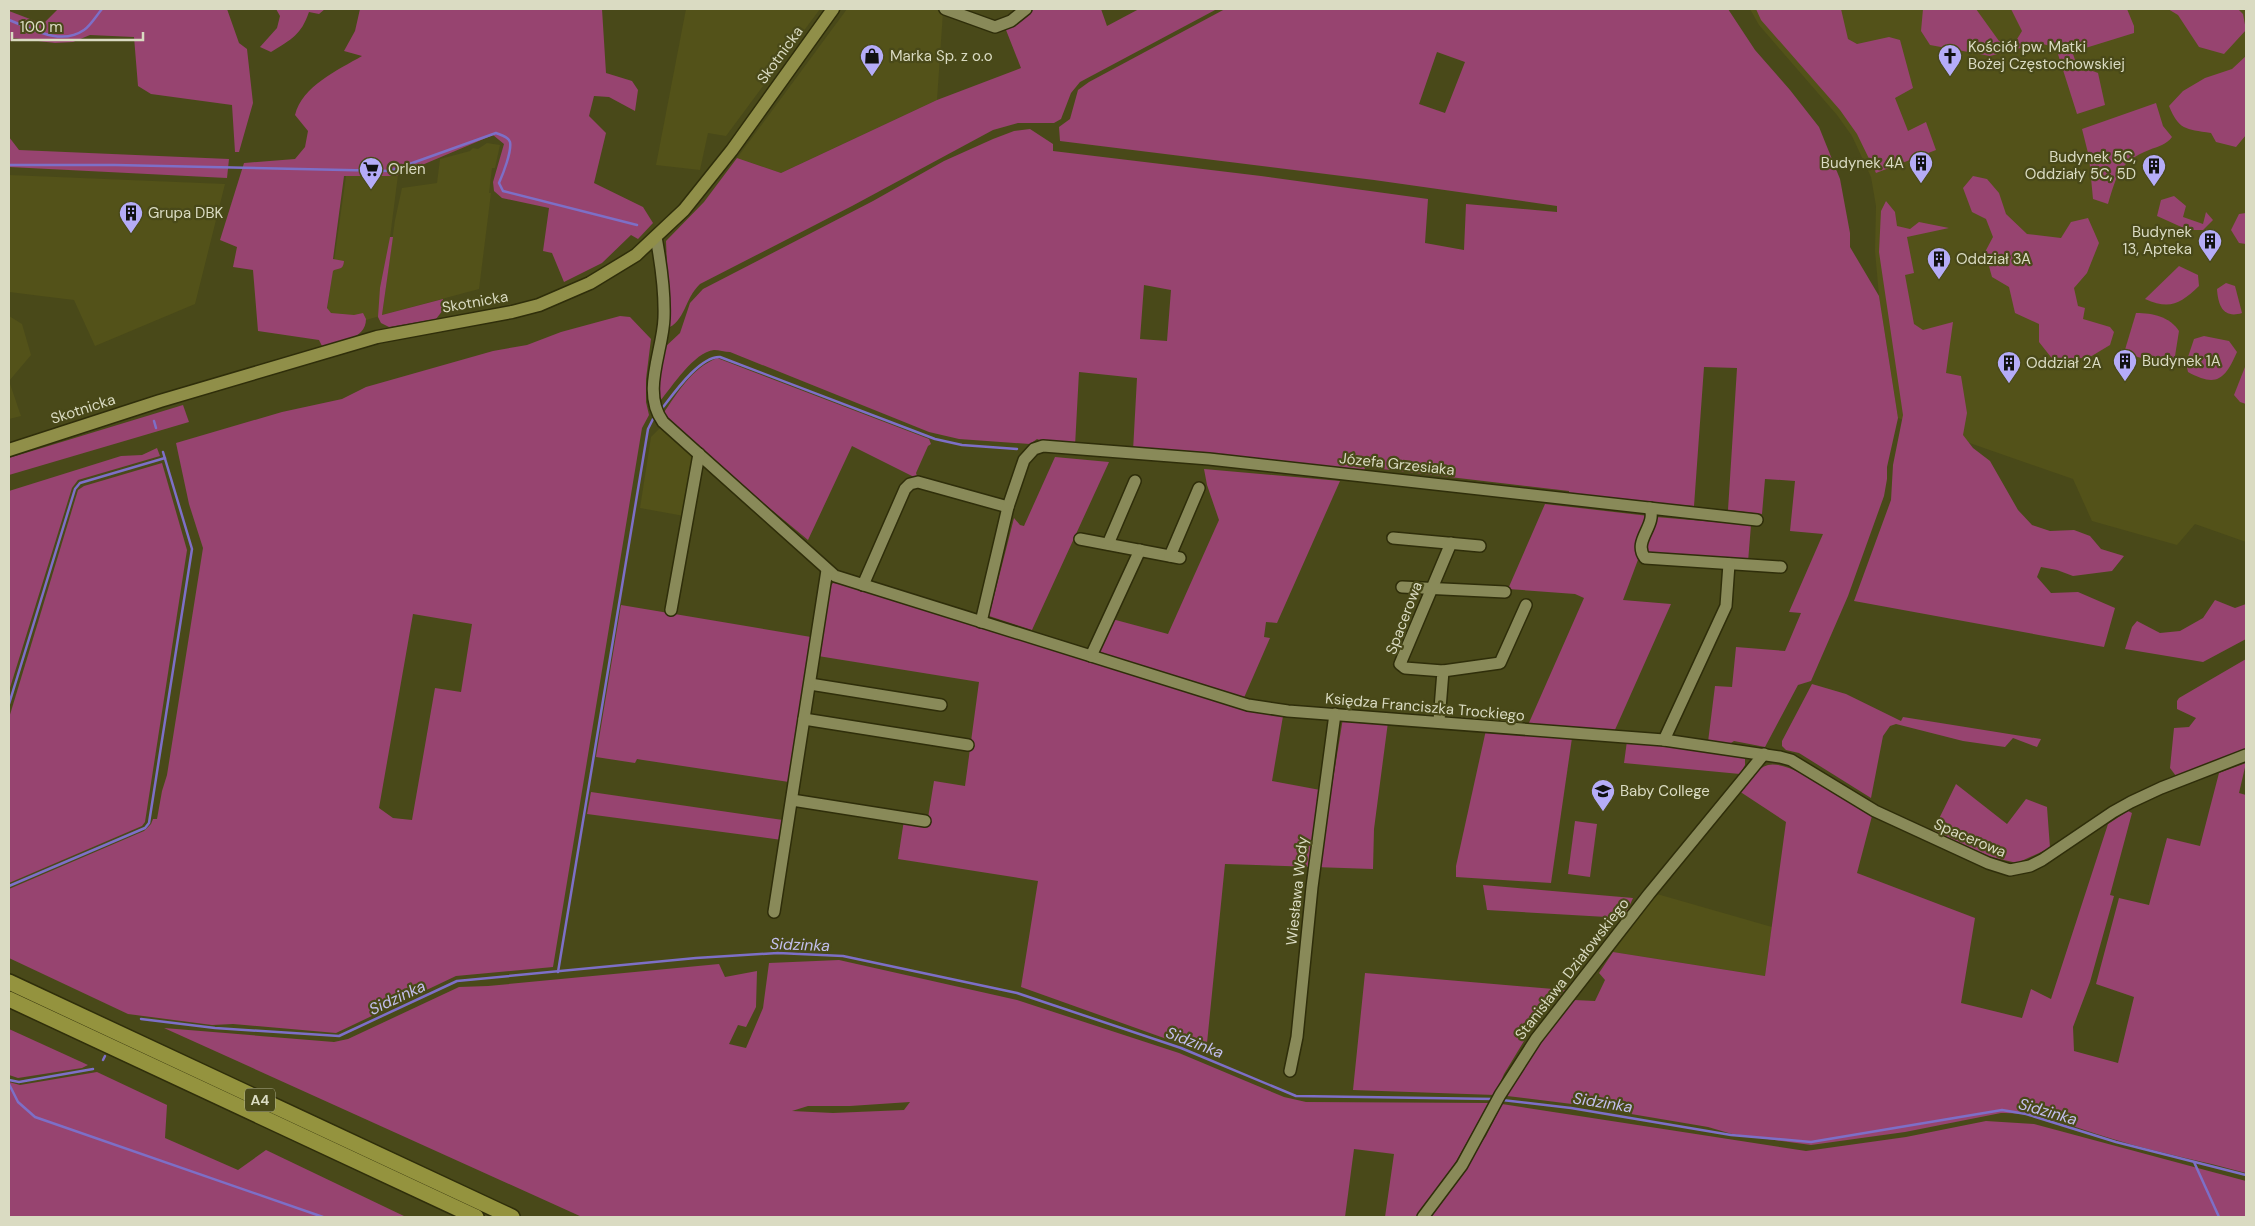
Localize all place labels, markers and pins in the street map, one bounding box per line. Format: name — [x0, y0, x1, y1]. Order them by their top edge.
place label: Kościół pw. Matki Bożej Częstochowskiej — [1968, 37, 2125, 74]
shop icon: Marka Sp. z o.o — [859, 43, 885, 77]
church icon: Kościół pw. Matki Bożej Częstochowskiej — [1937, 43, 1963, 77]
place label: Marka Sp. z o.o — [890, 46, 993, 66]
place label: Budynek 5C, Oddziały 5C, 5D — [2025, 147, 2136, 184]
building icon: Budynek 4A — [1908, 150, 1934, 184]
place label: Budynek 4A — [1821, 153, 1904, 173]
building icon: Budynek 5C, Oddziały 5C, 5D — [2141, 153, 2167, 187]
supermarket icon: Orlen — [358, 156, 384, 190]
place label: Orlen — [388, 159, 426, 179]
building icon: Grupa DBK — [118, 200, 144, 234]
place label: Grupa DBK — [148, 203, 223, 223]
place label: Budynek 13, Apteka — [2123, 222, 2192, 259]
building icon: Budynek 13, Apteka — [2197, 228, 2223, 262]
building icon: Oddział 3A — [1926, 246, 1952, 280]
place label: Oddział 3A — [1956, 249, 2031, 269]
building icon: Budynek 1A — [2112, 348, 2138, 382]
building icon: Oddział 2A — [1996, 350, 2022, 384]
place label: Budynek 1A — [2142, 351, 2221, 371]
place label: Oddział 2A — [2026, 353, 2101, 373]
school or university icon: Baby College — [1590, 778, 1616, 812]
place label: Baby College — [1620, 781, 1710, 801]

